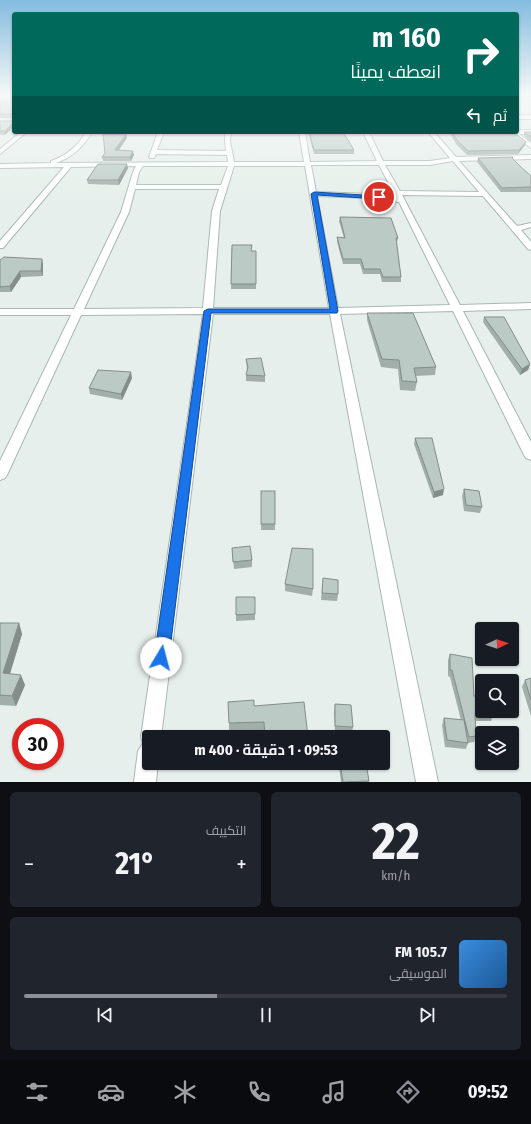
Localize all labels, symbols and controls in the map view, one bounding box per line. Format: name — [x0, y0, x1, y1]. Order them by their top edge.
text: 160 m — [372, 21, 441, 54]
icon: right — [455, 28, 507, 80]
text: انعطف يمينًا — [350, 61, 441, 83]
icon: left — [463, 104, 485, 126]
text: ثم — [493, 107, 507, 125]
pin — [362, 180, 396, 214]
icon: arrive — [368, 186, 390, 208]
north arrow — [475, 622, 519, 666]
map controls — [475, 622, 519, 770]
position arrow — [140, 637, 182, 679]
button: search — [475, 674, 519, 718]
speed limit sign: 30 — [12, 718, 64, 770]
button: layers — [475, 726, 519, 770]
text: 09:53 · 1 دقيقة · 400 m — [194, 741, 338, 759]
text: 22 — [372, 810, 420, 873]
text: التكييف — [206, 823, 247, 838]
text: 21° — [115, 846, 155, 882]
text: − — [24, 851, 34, 878]
text: + — [236, 851, 247, 878]
text: km/h — [381, 868, 410, 883]
text: 105.7 FM — [395, 943, 447, 961]
text: الموسيقى — [389, 966, 447, 981]
icon: previous — [94, 1004, 116, 1026]
icon: pause — [255, 1004, 277, 1026]
icon: next — [416, 1004, 438, 1026]
icon: filters — [23, 1078, 51, 1106]
icon: car — [97, 1078, 125, 1106]
icon: climate — [171, 1078, 199, 1106]
icon: phone — [245, 1078, 273, 1106]
icon: music — [320, 1078, 348, 1106]
icon: directions — [394, 1078, 422, 1106]
text: 09:52 — [468, 1081, 508, 1103]

